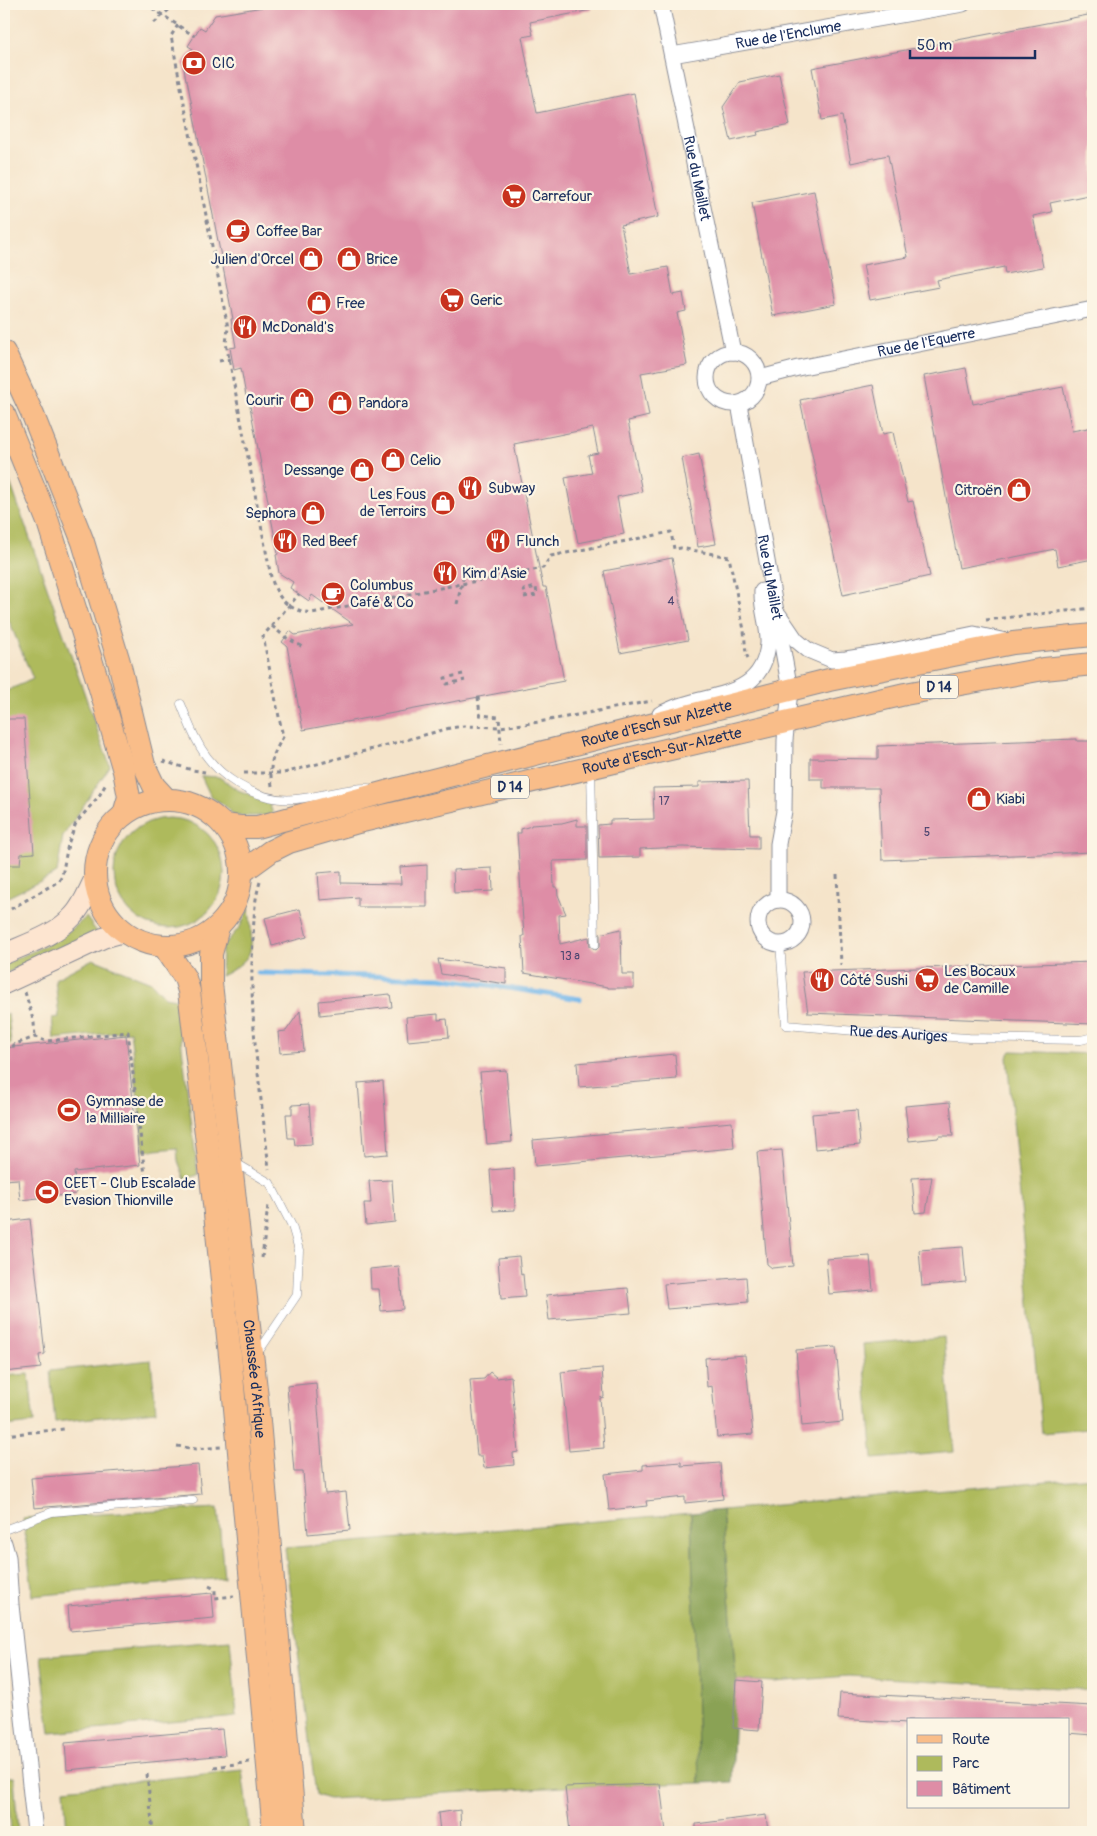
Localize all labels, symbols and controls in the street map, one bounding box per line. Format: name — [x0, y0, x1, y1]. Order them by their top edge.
street label: Rue de l'Enclume — [734, 16, 843, 53]
scale bar — [910, 28, 1034, 60]
text: 50 m — [917, 36, 952, 55]
bank icon: CIC — [181, 50, 207, 76]
place label: CIC — [212, 54, 235, 73]
street label: Rue du Maillet — [679, 134, 715, 223]
supermarket icon: Carrefour — [501, 183, 527, 209]
place label: Carrefour — [532, 187, 593, 206]
cafe icon: Coffee Bar — [225, 218, 251, 244]
place label: Coffee Bar — [256, 222, 323, 241]
shop icon: Julien d'Orcel — [298, 246, 324, 272]
shop icon: Brice — [336, 246, 362, 272]
place label: Julien d'Orcel — [210, 250, 294, 269]
place label: Brice — [366, 250, 398, 269]
supermarket icon: Geric — [439, 287, 465, 313]
shop icon: Free — [306, 290, 332, 316]
place label: Geric — [470, 291, 503, 310]
place label: Free — [336, 294, 365, 313]
restaurant icon: McDonald's — [232, 314, 258, 340]
place label: McDonald's — [262, 318, 334, 337]
street label: Rue de l'Equerre — [876, 323, 977, 361]
shop icon: Courir — [289, 387, 315, 413]
shop icon: Pandora — [327, 390, 353, 416]
place label: Courir — [246, 391, 285, 410]
place label: Pandora — [358, 394, 408, 413]
shop icon: Celio — [380, 447, 406, 473]
place label: Celio — [410, 451, 441, 470]
shop icon: Dessange — [349, 457, 375, 483]
place label: Dessange — [284, 461, 345, 480]
restaurant icon: Subway — [457, 475, 483, 501]
shop icon: Citroën — [1006, 477, 1032, 503]
place label: Subway — [488, 479, 536, 498]
place label: Citroën — [954, 481, 1002, 500]
place label: Les Fous de Terroirs — [360, 485, 426, 521]
shop icon: Les Fous de Terroirs — [430, 490, 456, 516]
shop icon: Sephora — [300, 500, 326, 526]
place label: Sephora — [245, 504, 296, 523]
restaurant icon: Red Beef — [272, 528, 298, 554]
restaurant icon: Flunch — [485, 528, 511, 554]
place label: Red Beef — [302, 532, 358, 551]
place label: Flunch — [516, 532, 559, 551]
street label: Rue du Maillet — [753, 533, 787, 622]
restaurant icon: Kim d'Asie — [432, 560, 458, 586]
place label: Kim d'Asie — [462, 564, 527, 583]
place label: Columbus Café & Co — [350, 576, 414, 612]
cafe icon: Columbus Café & Co — [320, 581, 346, 607]
house number: 4 — [668, 594, 675, 609]
road number: D 14 — [920, 676, 958, 699]
street label: Route d'Esch sur Alzette — [579, 695, 734, 752]
street label: Route d'Esch-Sur-Alzette — [580, 723, 744, 779]
road number: D 14 — [491, 776, 529, 799]
shop icon: Kiabi — [966, 786, 992, 812]
place label: Kiabi — [996, 790, 1025, 809]
house number: 17 — [658, 794, 670, 809]
house number: 5 — [924, 825, 930, 840]
house number: 13 a — [560, 949, 580, 964]
place label: Les Bocaux de Camille — [944, 962, 1016, 998]
restaurant icon: Côté Sushi — [809, 967, 835, 993]
supermarket icon: Les Bocaux de Camille — [914, 967, 940, 993]
place label: Côté Sushi — [840, 971, 908, 990]
street label: Rue des Auriges — [849, 1021, 948, 1046]
place label: Gymnase de la Milliaire — [86, 1092, 164, 1128]
sports icon: Gymnase de la Milliaire — [56, 1097, 82, 1123]
place label: CEET - Club Escalade Evasion Thionville — [64, 1174, 196, 1210]
sports icon: CEET - Club Escalade Evasion Thionville — [34, 1179, 60, 1205]
street label: Chaussée d'Afrique — [239, 1319, 270, 1439]
legend — [907, 1718, 1070, 1808]
text: Route — [952, 1730, 990, 1749]
text: Parc — [952, 1754, 980, 1773]
text: Bâtiment — [952, 1780, 1012, 1799]

